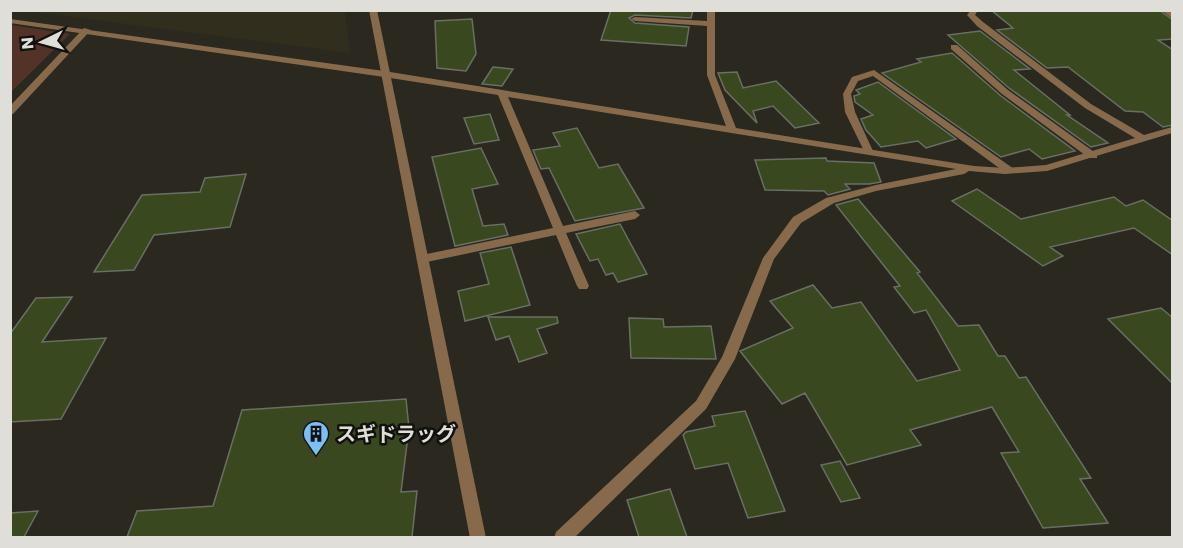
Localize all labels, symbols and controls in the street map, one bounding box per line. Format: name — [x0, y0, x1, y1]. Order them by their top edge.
north arrow — [12, 12, 72, 72]
text: N — [16, 36, 40, 50]
building icon: スギドラッグ — [301, 419, 331, 457]
place label: スギドラッグ — [336, 420, 456, 448]

